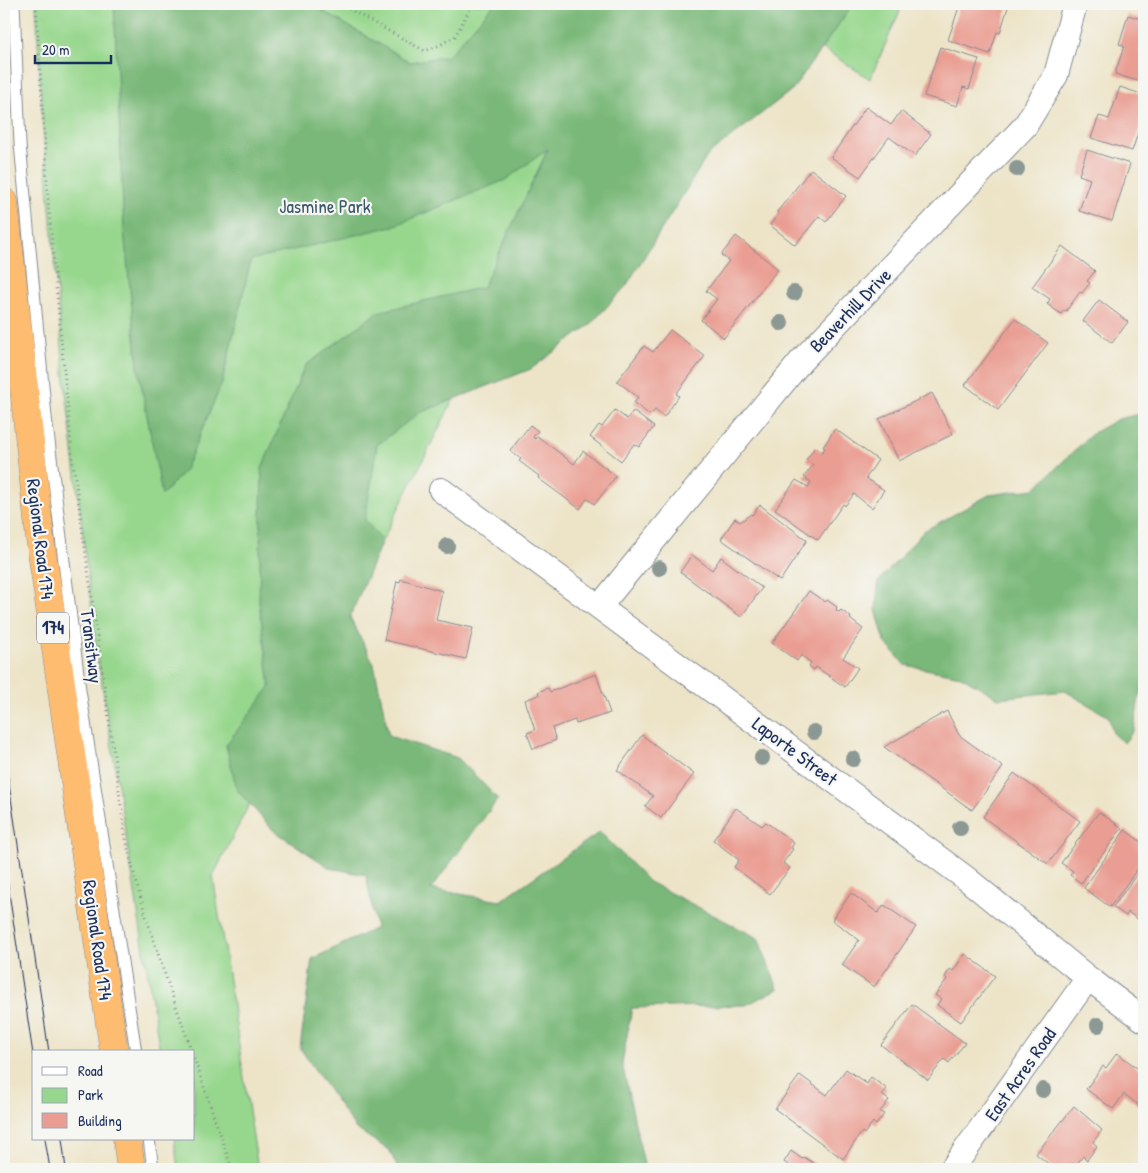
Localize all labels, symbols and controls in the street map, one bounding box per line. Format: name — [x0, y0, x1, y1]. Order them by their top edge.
scale bar — [35, 32, 111, 64]
text: 20 m — [42, 39, 69, 60]
park label: Jasmine Park — [279, 193, 371, 219]
street label: Beaverhill Drive — [803, 262, 897, 358]
street label: Regional Road 174 — [21, 477, 61, 601]
street label: Transitway — [75, 607, 109, 685]
road number: 174 — [37, 612, 69, 644]
street label: Laporte Street — [747, 710, 843, 792]
street label: Regional Road 174 — [77, 878, 119, 1002]
street label: East Acres Road — [978, 1022, 1062, 1126]
legend — [32, 1050, 195, 1140]
text: Road — [78, 1060, 103, 1081]
text: Park — [78, 1084, 103, 1105]
text: Building — [78, 1110, 122, 1131]

